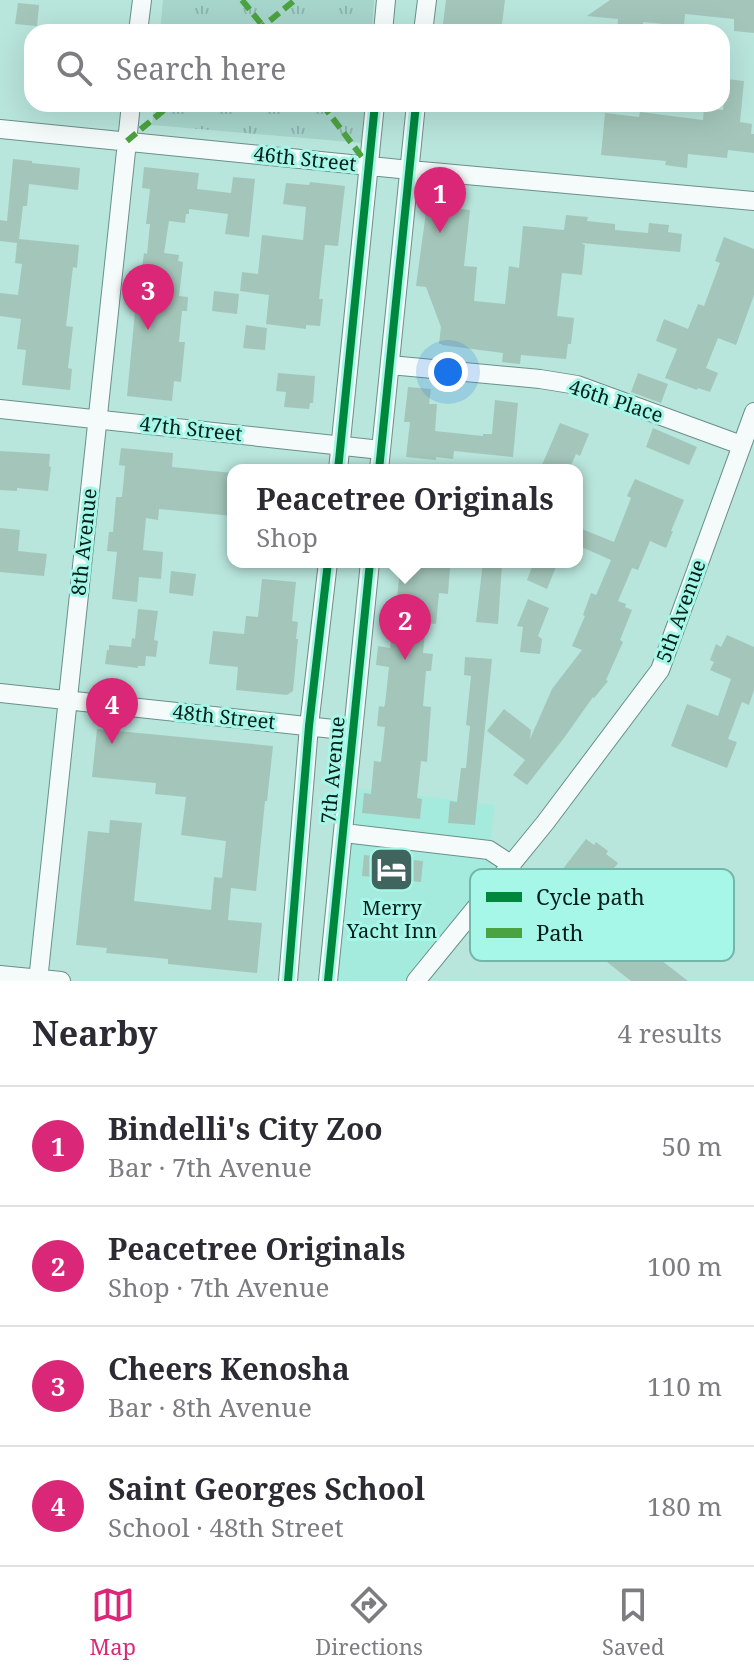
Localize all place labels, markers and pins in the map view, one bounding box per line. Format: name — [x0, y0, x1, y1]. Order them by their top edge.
pin: 1 — [414, 167, 466, 233]
pin: 3 — [122, 264, 174, 330]
pin: 2 — [379, 594, 431, 660]
pin: 4 — [86, 678, 138, 744]
hotel icon: Merry Yacht Inn — [368, 845, 416, 893]
place label: Merry Yacht Inn — [346, 894, 437, 944]

